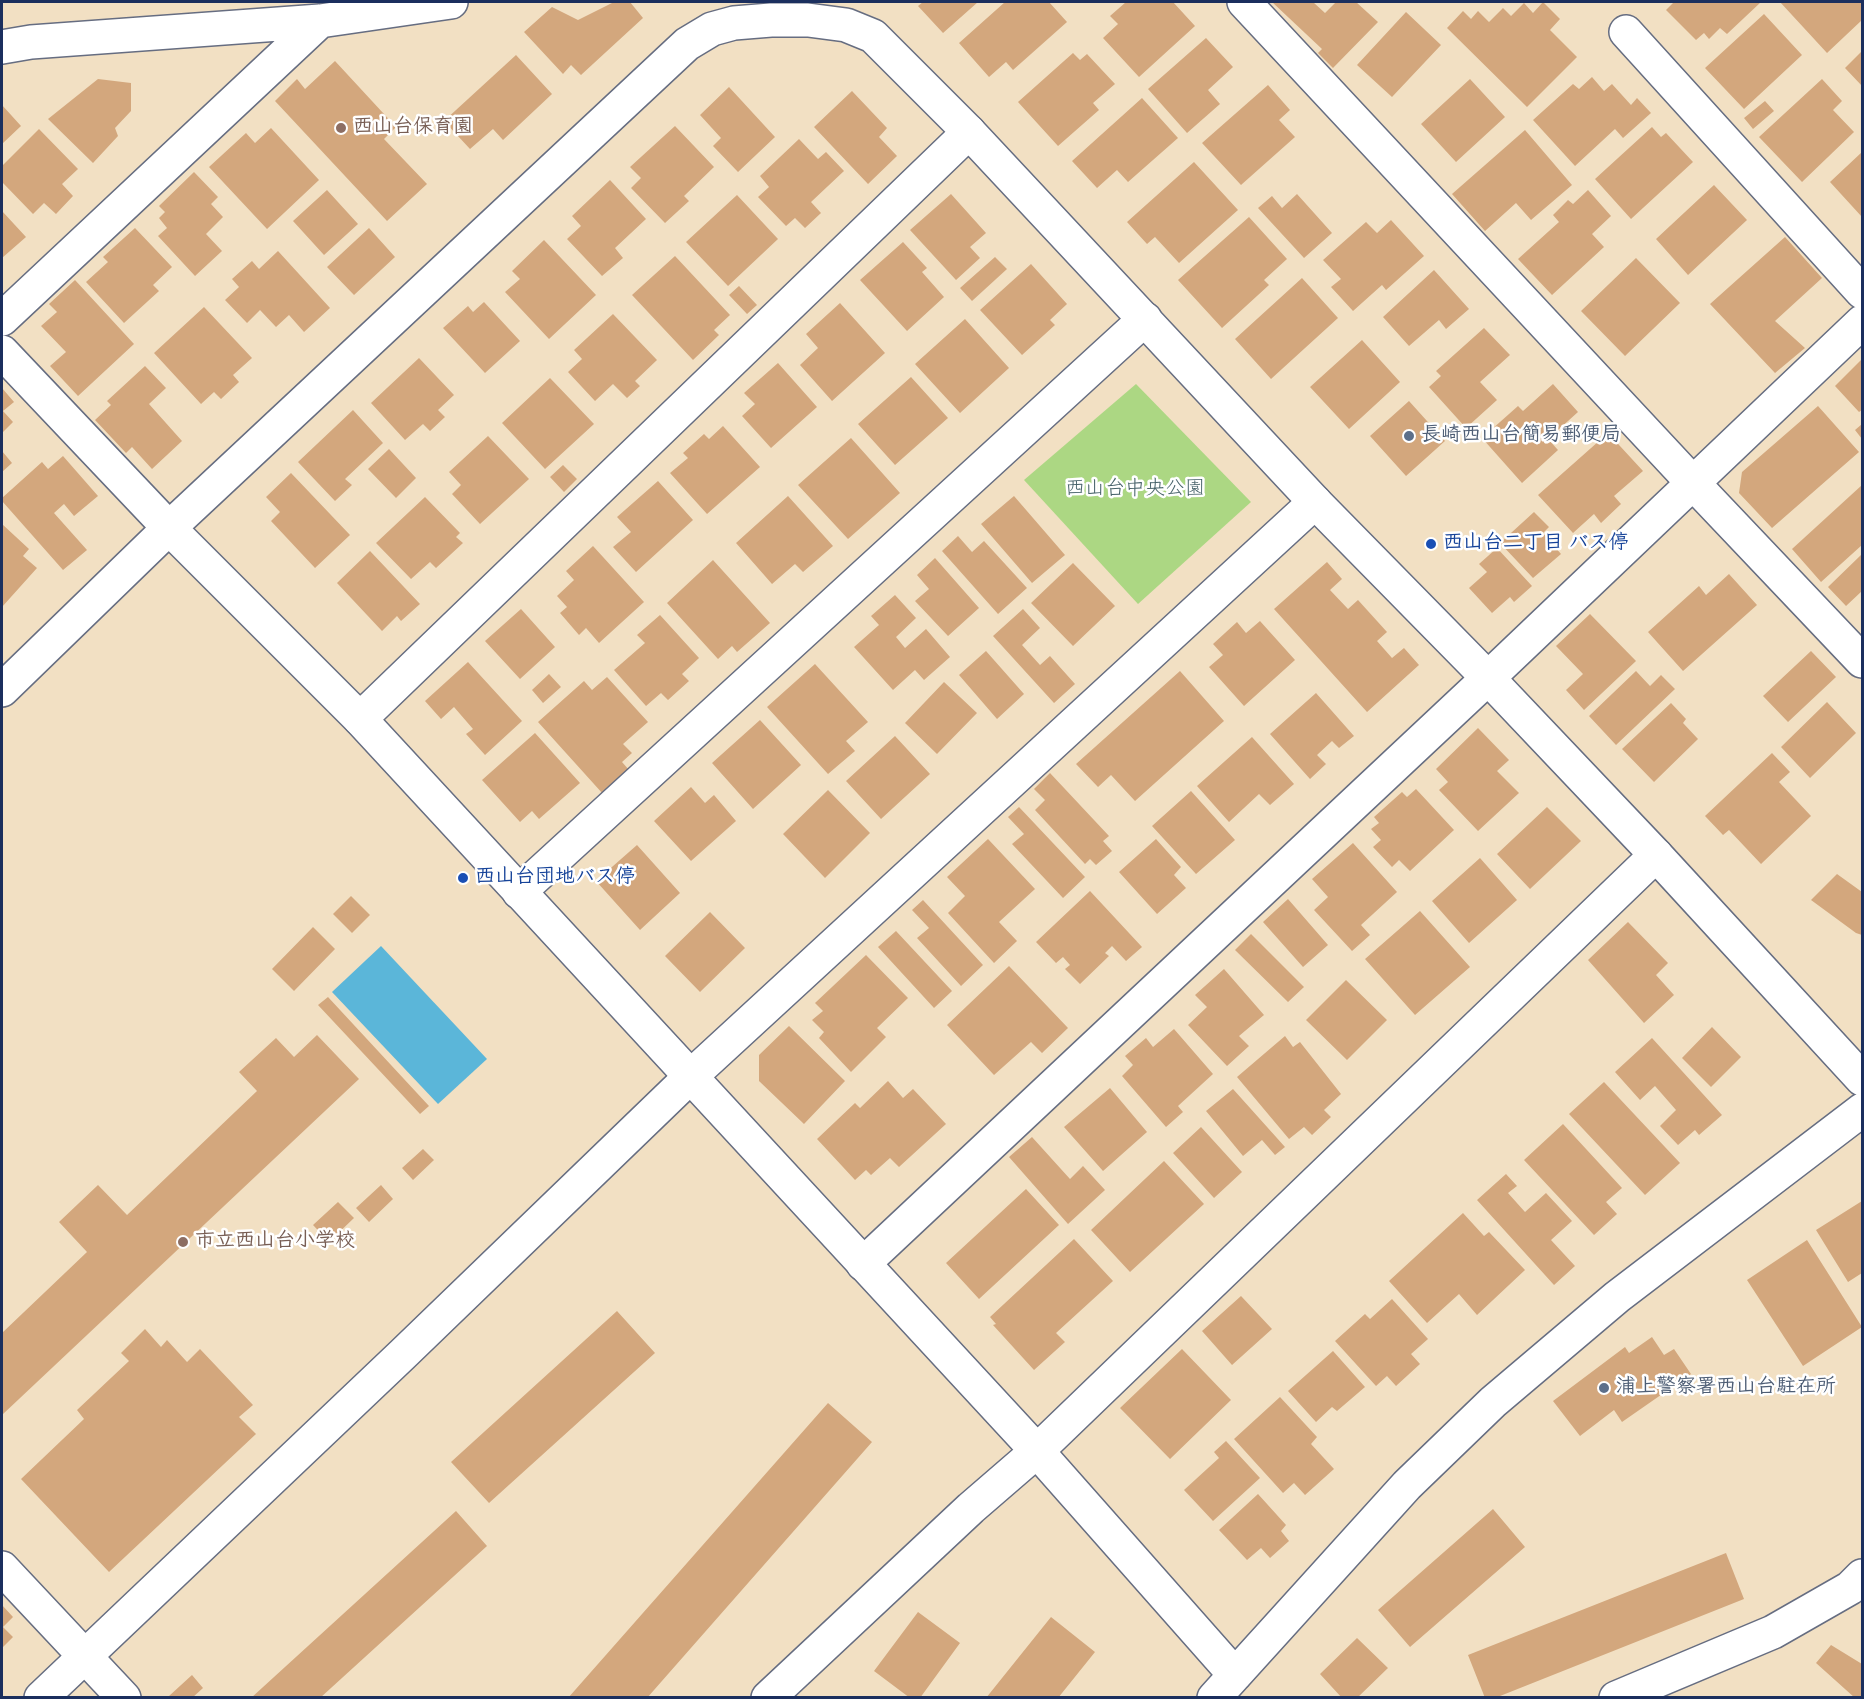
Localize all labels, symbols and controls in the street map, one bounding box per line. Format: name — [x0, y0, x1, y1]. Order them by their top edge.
place label: 西山台保育園 — [353, 116, 473, 140]
marker: 西山台保育園 — [334, 121, 348, 135]
place label: 長崎西山台簡易郵便局 — [1421, 424, 1621, 448]
marker: 長崎西山台簡易郵便局 — [1402, 429, 1416, 443]
park label: 西山台中央公園 — [1065, 478, 1205, 502]
place label: 西山台二丁目 バス停 — [1443, 532, 1628, 556]
marker: 西山台二丁目 バス停 — [1424, 537, 1438, 551]
place label: 西山台団地バス停 — [475, 866, 635, 890]
marker: 西山台団地バス停 — [456, 871, 470, 885]
place label: 市立西山台小学校 — [195, 1230, 355, 1254]
marker: 市立西山台小学校 — [176, 1235, 190, 1249]
place label: 浦上警察署西山台駐在所 — [1616, 1376, 1836, 1400]
marker: 浦上警察署西山台駐在所 — [1597, 1381, 1611, 1395]

